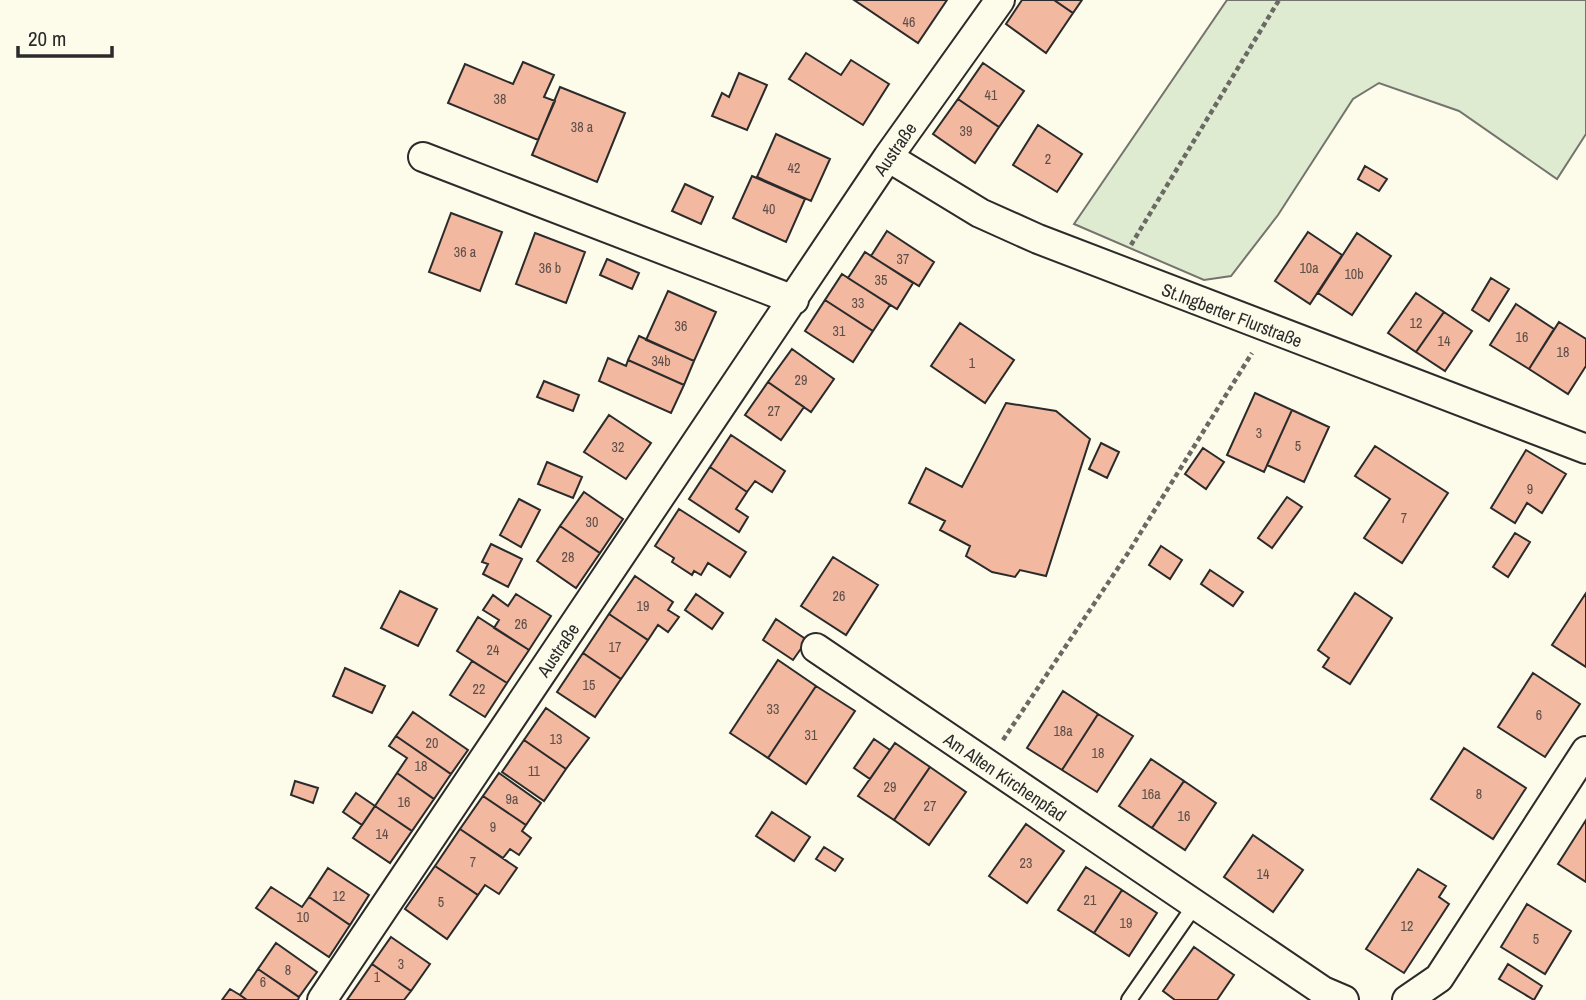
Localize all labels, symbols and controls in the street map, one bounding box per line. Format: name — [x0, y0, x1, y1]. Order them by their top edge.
house number: 46 — [903, 13, 915, 31]
scale bar — [18, 14, 112, 58]
text: 20 m — [28, 24, 66, 53]
house number: 41 — [985, 86, 998, 104]
house number: 38 — [494, 90, 506, 108]
street label: Austraße — [867, 117, 922, 182]
house number: 38 a — [571, 118, 594, 136]
house number: 39 — [960, 122, 972, 140]
house number: 2 — [1045, 150, 1051, 168]
house number: 42 — [788, 159, 800, 177]
house number: 40 — [763, 200, 775, 218]
house number: 36 a — [454, 243, 477, 261]
house number: 37 — [897, 250, 909, 268]
house number: 36 b — [539, 259, 561, 277]
house number: 10a — [1299, 259, 1319, 277]
house number: 10b — [1344, 265, 1364, 283]
house number: 35 — [875, 271, 887, 289]
street label: St.Ingberter Flurstraße — [1158, 277, 1306, 353]
house number: 33 — [852, 294, 864, 312]
house number: 12 — [1410, 314, 1422, 332]
house number: 36 — [675, 317, 687, 335]
house number: 31 — [833, 322, 846, 340]
house number: 16 — [1516, 328, 1528, 346]
house number: 14 — [1438, 332, 1451, 350]
house number: 18 — [1557, 343, 1569, 361]
house number: 34b — [651, 352, 671, 370]
house number: 1 — [969, 354, 976, 372]
house number: 29 — [795, 371, 807, 389]
house number: 27 — [768, 402, 780, 420]
house number: 3 — [1256, 424, 1262, 442]
house number: 5 — [1295, 437, 1301, 455]
house number: 32 — [612, 438, 624, 456]
house number: 9 — [1527, 480, 1533, 498]
house number: 7 — [1401, 509, 1407, 527]
house number: 30 — [586, 513, 598, 531]
house number: 28 — [562, 548, 574, 566]
house number: 26 — [833, 587, 845, 605]
house number: 19 — [637, 597, 649, 615]
house number: 26 — [515, 615, 527, 633]
street label: Austraße — [530, 618, 585, 683]
house number: 17 — [609, 638, 621, 656]
house number: 24 — [487, 641, 500, 659]
house number: 15 — [583, 676, 595, 694]
house number: 22 — [473, 680, 485, 698]
house number: 33 — [767, 700, 779, 718]
house number: 6 — [1536, 706, 1542, 724]
house number: 18a — [1053, 722, 1073, 740]
house number: 31 — [805, 726, 818, 744]
street label: Am Alten Kirchenpfad — [938, 726, 1071, 827]
house number: 13 — [550, 730, 562, 748]
house number: 20 — [426, 734, 438, 752]
house number: 18 — [1092, 744, 1104, 762]
house number: 18 — [415, 757, 427, 775]
house number: 11 — [528, 762, 541, 780]
house number: 29 — [884, 778, 896, 796]
house number: 16a — [1141, 785, 1161, 803]
house number: 8 — [1476, 785, 1482, 803]
house number: 9a — [506, 790, 519, 808]
house number: 16 — [398, 793, 410, 811]
house number: 27 — [924, 797, 936, 815]
house number: 16 — [1178, 807, 1190, 825]
house number: 9 — [490, 818, 496, 836]
house number: 14 — [376, 825, 389, 843]
house number: 7 — [470, 853, 476, 871]
house number: 23 — [1020, 854, 1032, 872]
house number: 14 — [1257, 865, 1270, 883]
house number: 12 — [333, 887, 345, 905]
house number: 21 — [1084, 891, 1097, 909]
house number: 5 — [438, 893, 444, 911]
house number: 10 — [297, 908, 309, 926]
house number: 19 — [1120, 914, 1132, 932]
house number: 12 — [1401, 917, 1413, 935]
house number: 5 — [1533, 930, 1539, 948]
house number: 3 — [398, 955, 404, 973]
house number: 8 — [285, 961, 291, 979]
house number: 1 — [374, 968, 381, 986]
house number: 6 — [260, 973, 266, 991]

